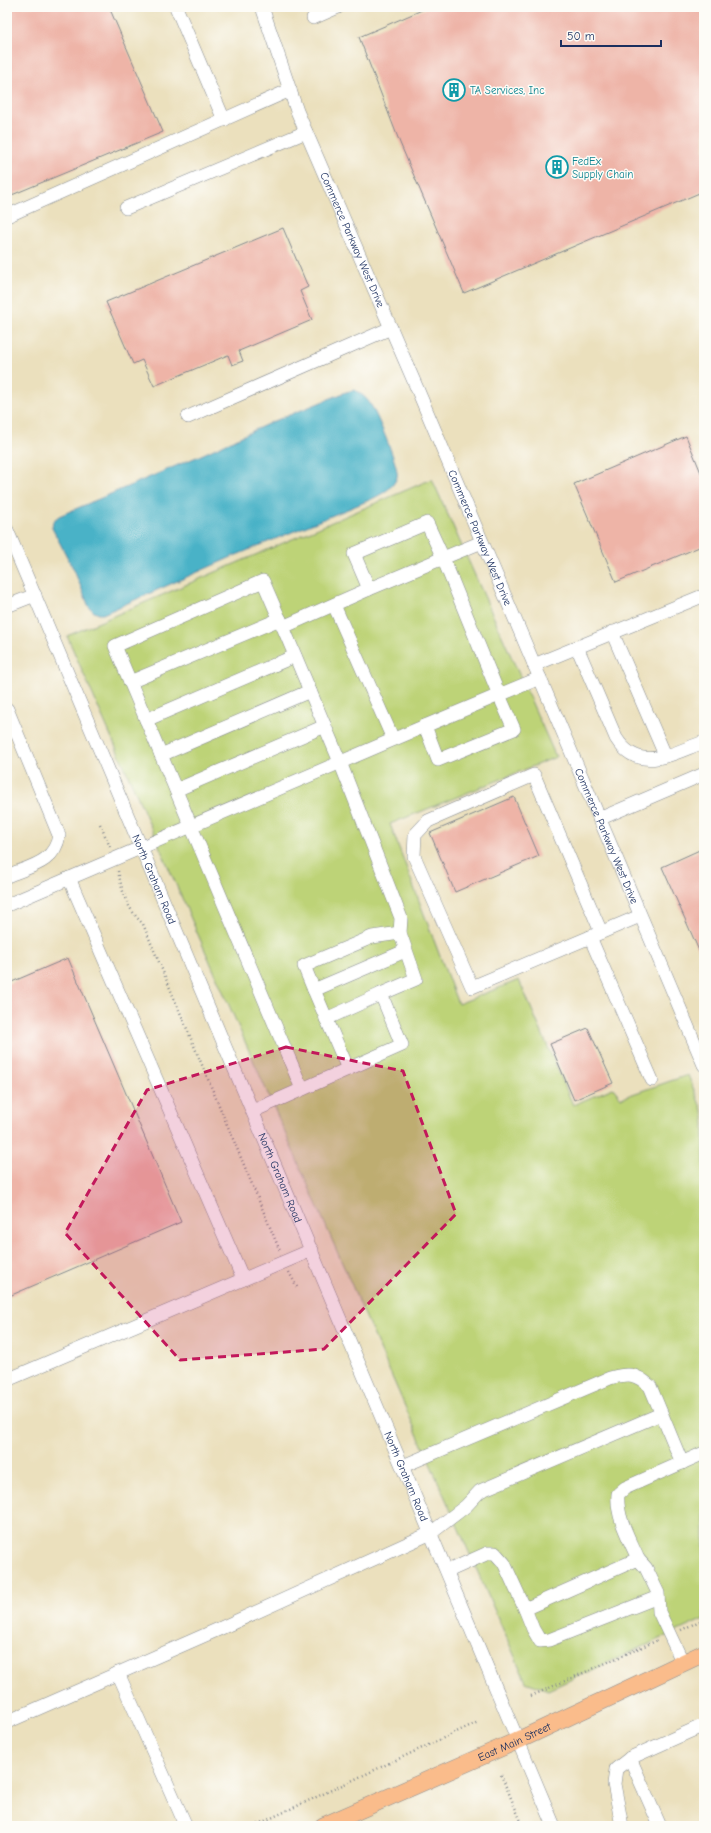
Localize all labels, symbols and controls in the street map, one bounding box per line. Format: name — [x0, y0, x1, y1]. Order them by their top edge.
scale bar — [561, 22, 661, 48]
text: 50 m — [567, 29, 595, 43]
building icon: TA Services, Inc — [441, 77, 467, 103]
place label: TA Services, Inc — [470, 84, 545, 97]
building icon: FedEx Supply Chain — [544, 154, 570, 180]
place label: FedEx Supply Chain — [572, 155, 633, 181]
street label: Commerce Parkway West Drive — [317, 170, 387, 310]
street label: Commerce Parkway West Drive — [445, 468, 515, 608]
street label: Commerce Parkway West Drive — [572, 766, 641, 906]
street label: North Graham Road — [129, 833, 179, 926]
street label: North Graham Road — [255, 1131, 305, 1225]
street label: North Graham Road — [381, 1430, 431, 1523]
street label: East Main Street — [476, 1720, 554, 1764]

